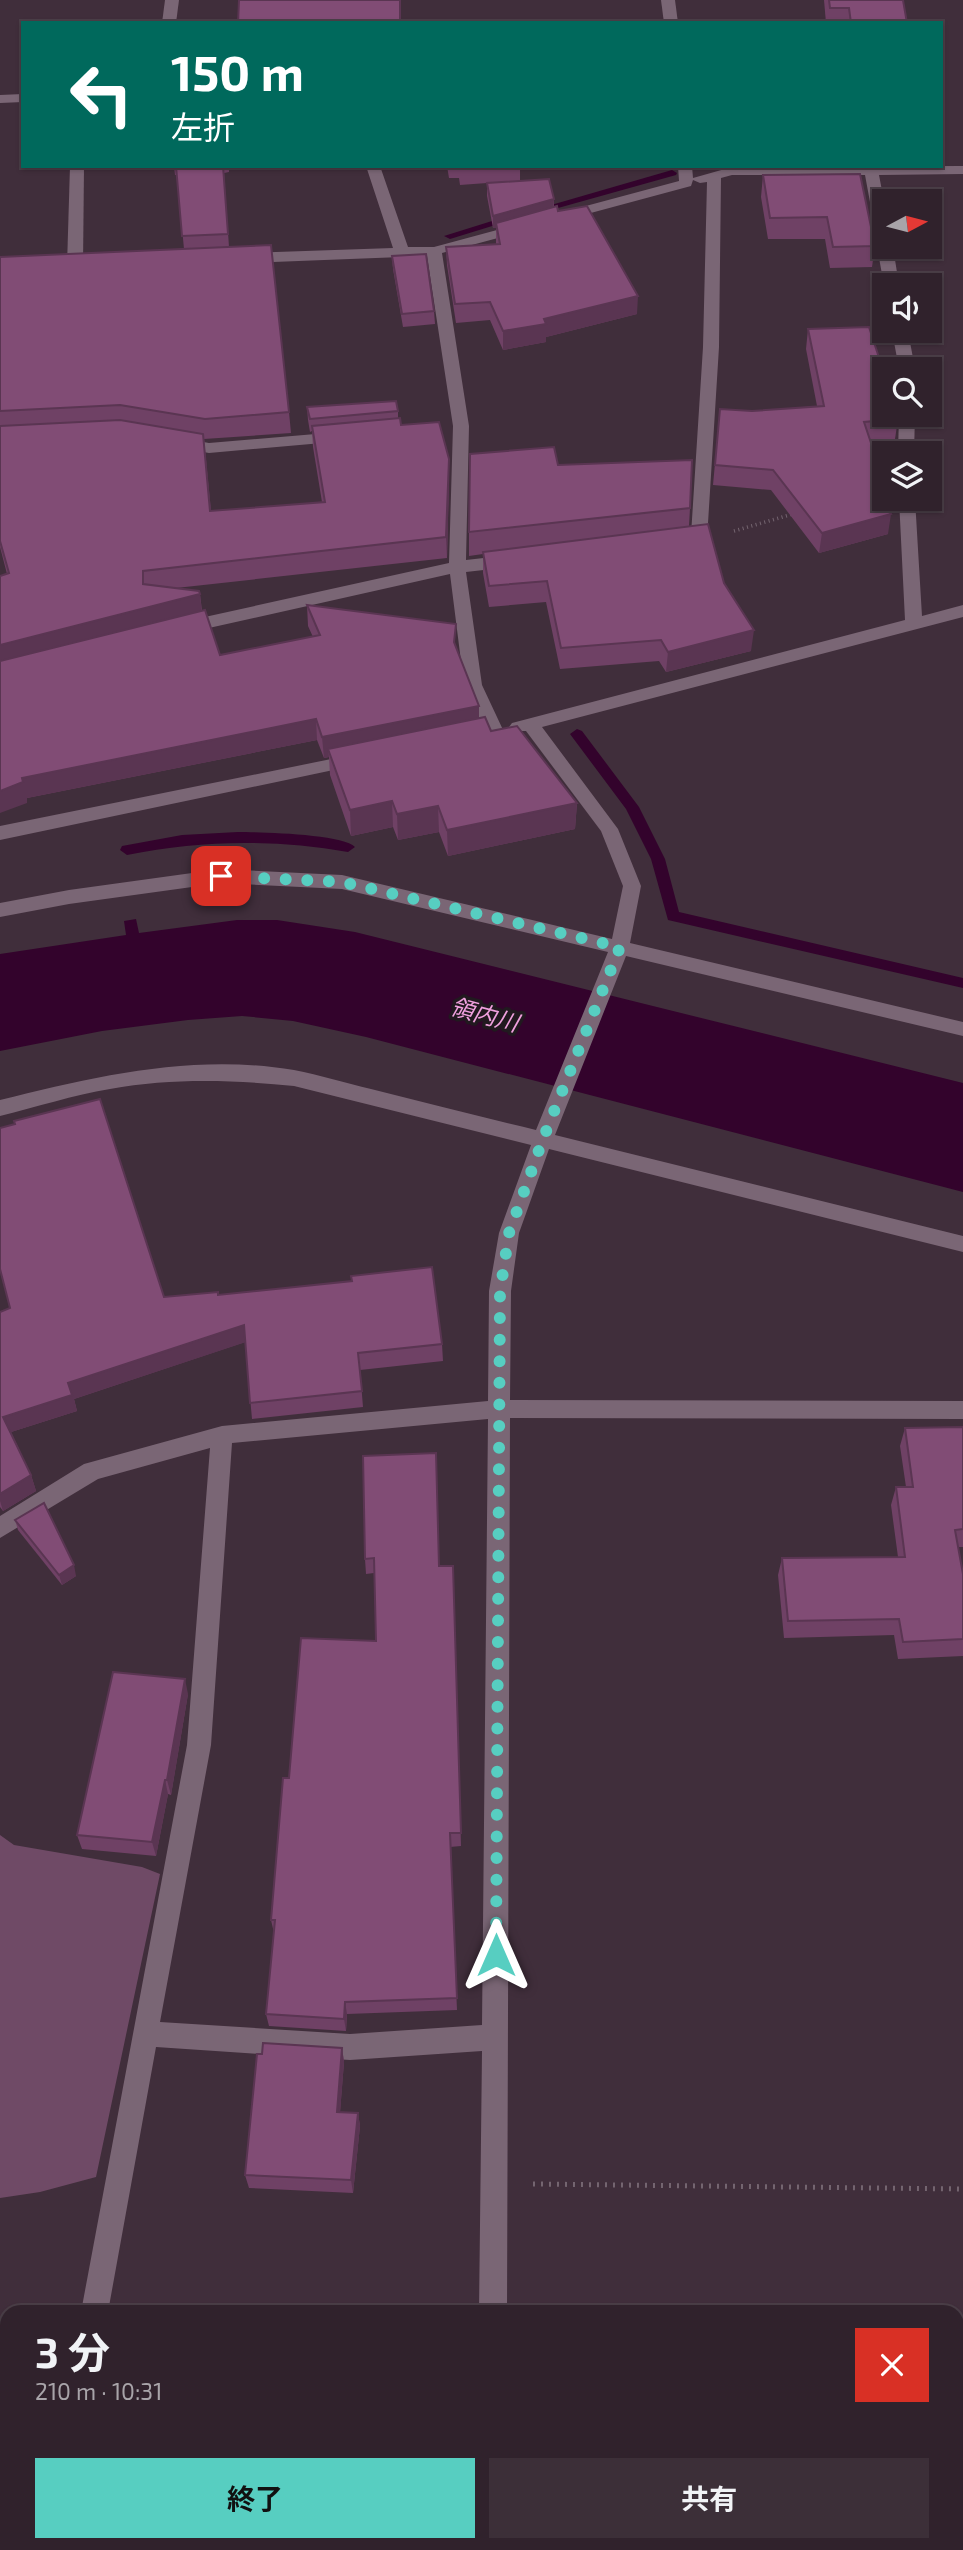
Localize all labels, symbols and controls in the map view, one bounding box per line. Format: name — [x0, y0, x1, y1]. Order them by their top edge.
text: 150 m — [171, 42, 304, 101]
icon: left — [56, 49, 147, 140]
text: 左折 — [171, 107, 235, 145]
north arrow — [872, 189, 942, 259]
map controls — [872, 189, 942, 511]
button: sound — [872, 273, 942, 343]
button: search — [872, 357, 942, 427]
button: layers — [872, 441, 942, 511]
pin — [191, 846, 251, 906]
icon: arrive — [202, 857, 240, 895]
water label: 領内川 — [448, 992, 525, 1037]
position arrow — [459, 1918, 533, 1992]
text: 3 分 — [35, 2326, 110, 2376]
button: close — [855, 2328, 929, 2402]
text: 210 m · 10:31 — [35, 2377, 162, 2405]
button: 終了 — [35, 2458, 475, 2538]
button: 共有 — [489, 2458, 929, 2538]

